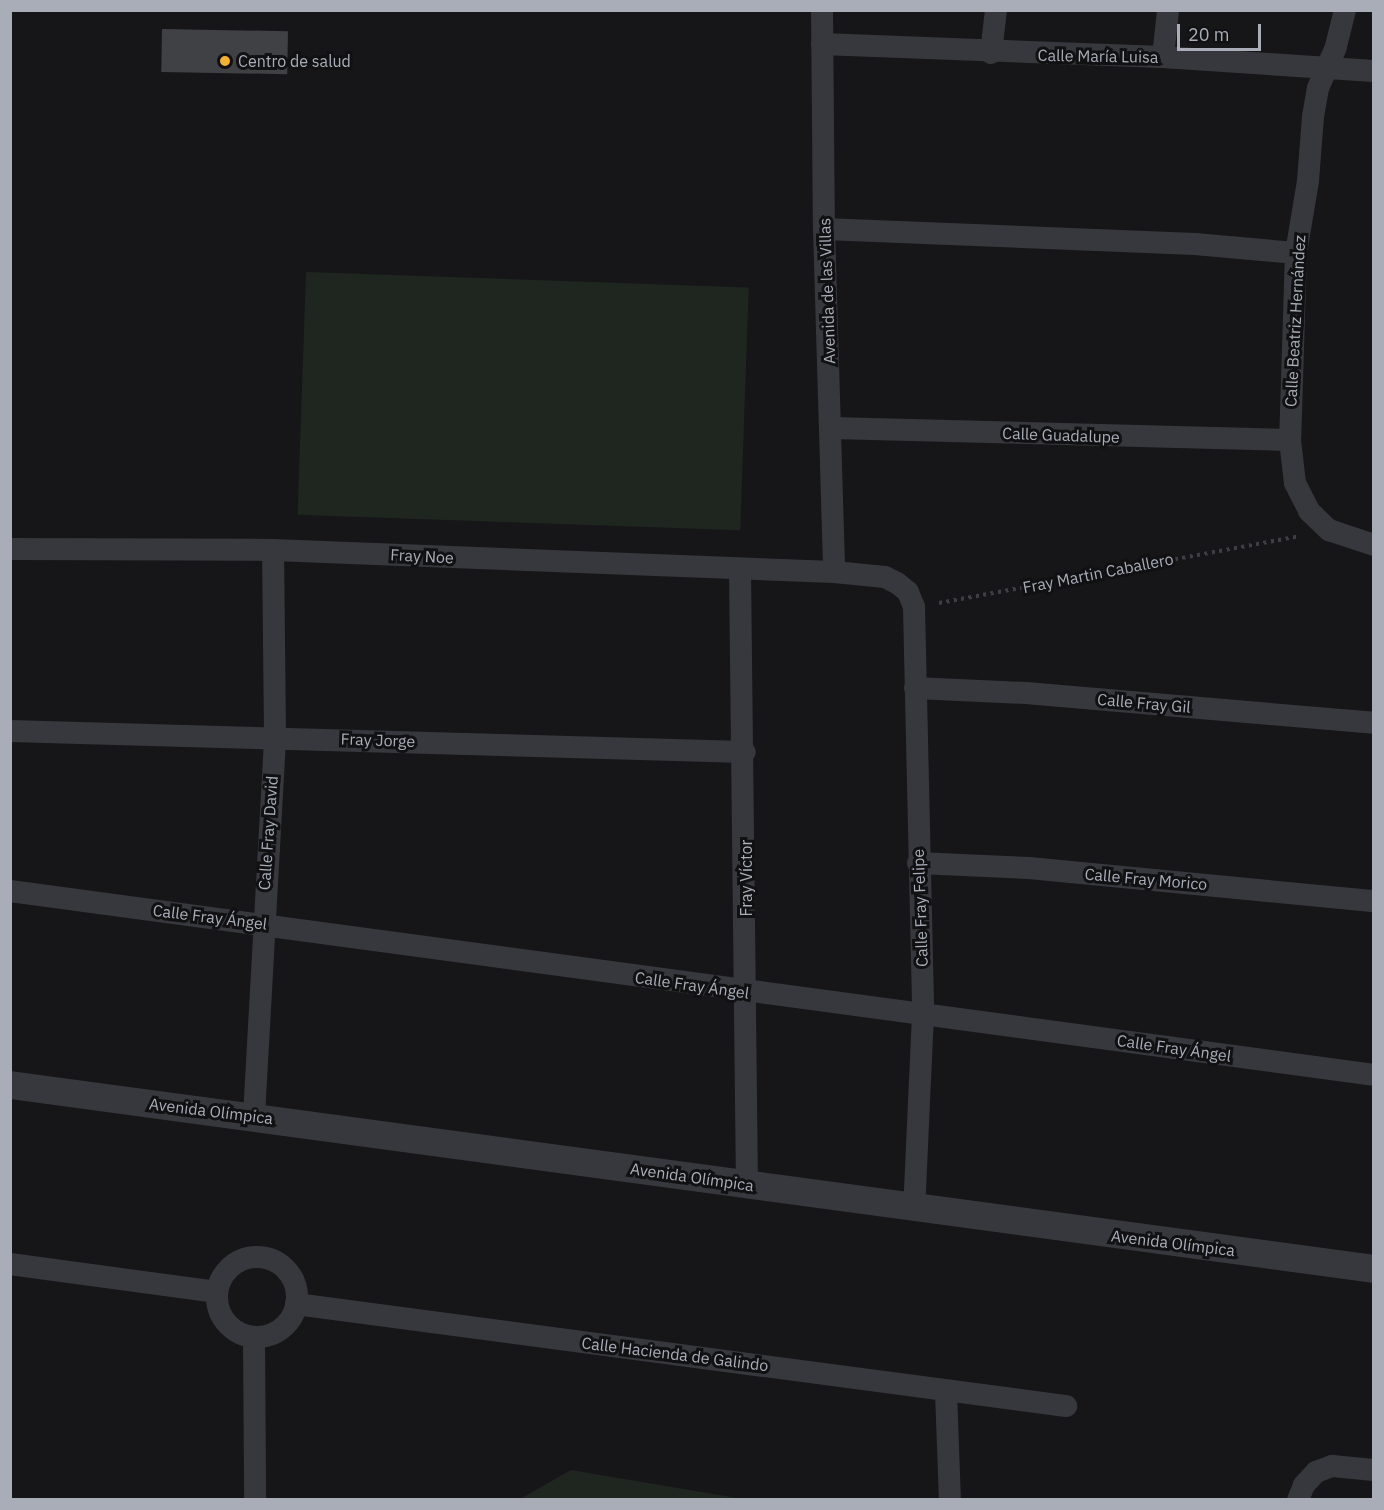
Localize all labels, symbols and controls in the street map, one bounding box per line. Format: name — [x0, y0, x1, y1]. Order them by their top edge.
scale bar — [1180, 12, 1264, 50]
text: 20 m — [1188, 23, 1230, 46]
street label: Calle María Luisa — [1038, 45, 1158, 67]
place label: Centro de salud — [238, 51, 351, 71]
marker: Centro de salud — [216, 52, 234, 70]
street label: Avenida de las Villas — [815, 218, 839, 364]
street label: Calle Beatriz Hernández — [1281, 235, 1309, 407]
street label: Calle Guadalupe — [1002, 423, 1120, 447]
street label: Fray Noe — [390, 545, 454, 567]
street label: Fray Martin Caballero — [1021, 549, 1175, 597]
street label: Calle Fray Gil — [1096, 689, 1192, 717]
street label: Fray Jorge — [340, 729, 416, 751]
street label: Calle Fray David — [254, 775, 282, 891]
street label: Fray Víctor — [736, 840, 756, 916]
street label: Calle Fray Felipe — [908, 849, 932, 967]
street label: Calle Fray Morico — [1084, 864, 1208, 894]
street label: Calle Fray Ángel — [152, 900, 268, 934]
street label: Calle Fray Ángel — [634, 967, 750, 1003]
street label: Calle Fray Ángel — [1116, 1030, 1232, 1066]
street label: Avenida Olímpica — [148, 1094, 274, 1128]
street label: Avenida Olímpica — [629, 1159, 755, 1195]
street label: Avenida Olímpica — [1110, 1226, 1236, 1260]
street label: Calle Hacienda de Galindo — [580, 1333, 770, 1375]

